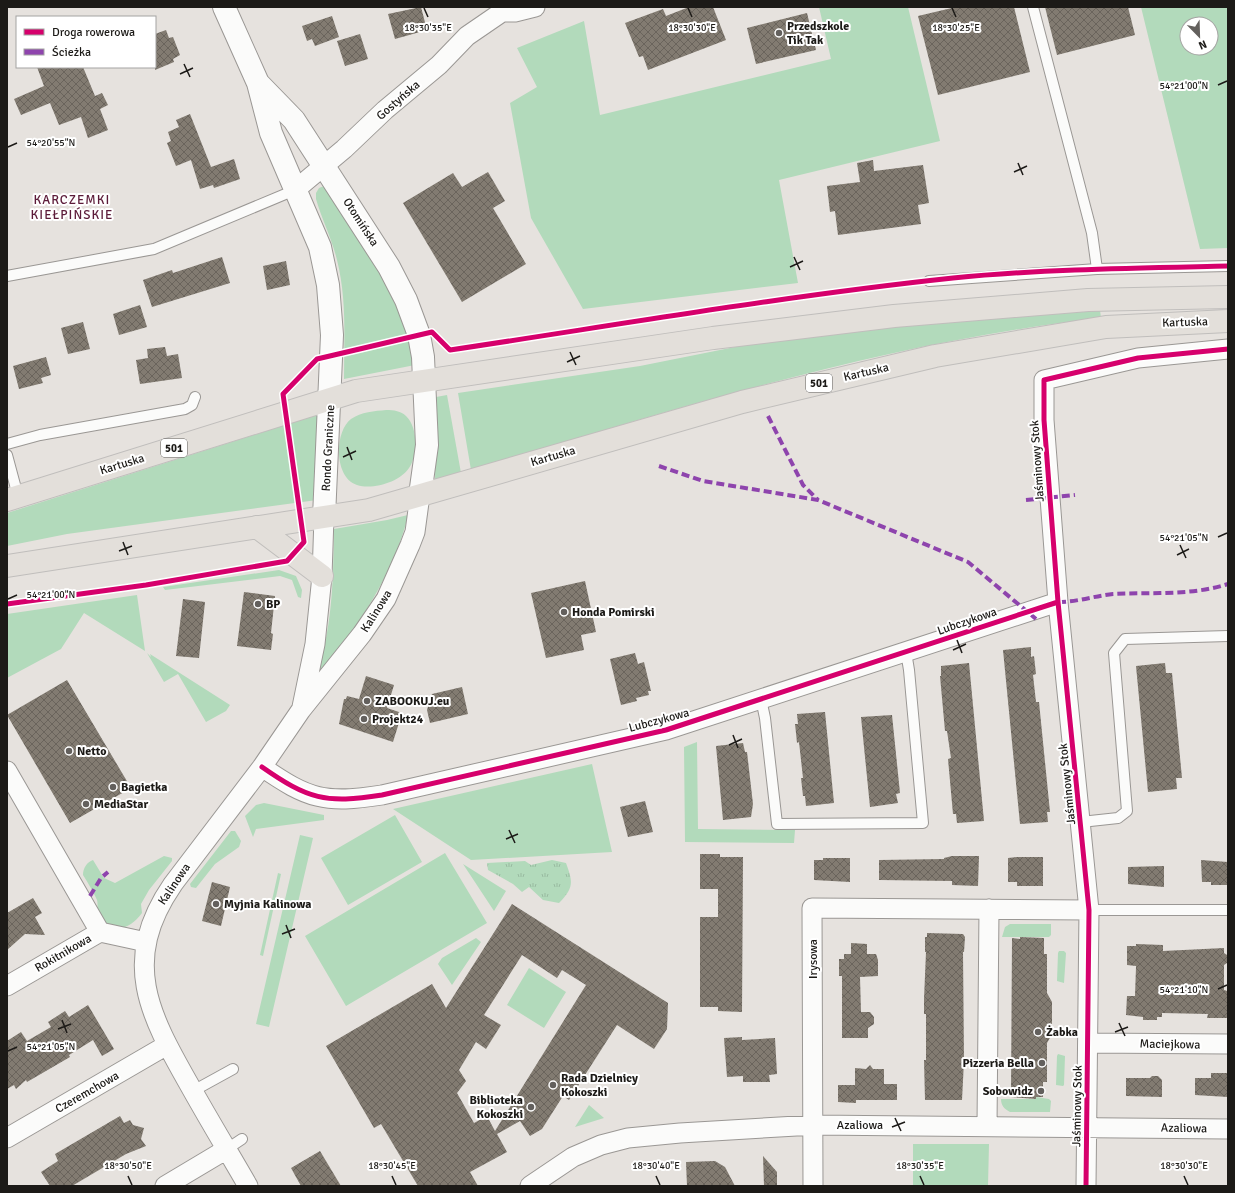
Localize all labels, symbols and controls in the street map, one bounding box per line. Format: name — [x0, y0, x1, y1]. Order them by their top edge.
legend — [16, 16, 156, 68]
north arrow — [1179, 16, 1219, 56]
place label: Przedszkole Tik Tak — [787, 19, 849, 48]
text: 18°30'35"E — [404, 22, 452, 34]
text: 18°30'30"E — [668, 22, 716, 34]
text: 18°30'25"E — [932, 22, 980, 34]
text: Droga rowerowa — [52, 25, 135, 40]
marker: Przedszkole Tik Tak — [774, 28, 784, 38]
text: N — [1197, 37, 1209, 52]
text: Ścieżka — [52, 45, 91, 60]
street label: Gostyńska — [373, 77, 423, 123]
text: 54°21'00"N — [1160, 80, 1208, 92]
text: 54°20'55"N — [27, 137, 75, 149]
district label: KARCZEMKI KIEŁPIŃSKIE — [31, 192, 113, 223]
street label: Otomińska — [339, 195, 382, 249]
street label: Kartuska — [1162, 314, 1208, 331]
street label: Kartuska — [842, 360, 890, 385]
road number: 501 — [806, 374, 832, 392]
street label: Rondo Graniczne — [319, 404, 338, 492]
street label: Jaśminowy Stok — [1027, 420, 1048, 502]
road number: 501 — [161, 439, 187, 457]
street label: Kartuska — [529, 443, 577, 470]
street label: Kartuska — [98, 451, 146, 478]
text: 54°21'05"N — [1160, 532, 1208, 544]
street label: Kalinowa — [358, 587, 395, 635]
text: 54°21'00"N — [27, 589, 75, 601]
place label: BP — [266, 597, 280, 612]
marker: BP — [253, 599, 263, 609]
street label: Lubczykowa — [935, 604, 999, 639]
place label: Honda Pomirski — [572, 605, 655, 620]
marker: Honda Pomirski — [559, 607, 569, 617]
place label: ZABOOKUJ.eu — [375, 694, 450, 709]
marker: ZABOOKUJ.eu — [362, 696, 372, 706]
street label: Lubczykowa — [627, 705, 691, 736]
place label: Projekt24 — [372, 712, 424, 727]
marker: Projekt24 — [359, 714, 369, 724]
street label: Jaśminowy Stok — [1056, 742, 1079, 825]
place label: Netto — [77, 744, 106, 759]
marker: Netto — [64, 746, 74, 756]
place label: Bagietka — [121, 780, 167, 795]
marker: Bagietka — [108, 782, 118, 792]
place label: MediaStar — [94, 797, 148, 812]
marker: MediaStar — [81, 799, 91, 809]
street label: Kalinowa — [155, 860, 194, 908]
place label: Myjnia Kalinowa — [224, 897, 311, 912]
marker: Myjnia Kalinowa — [211, 899, 221, 909]
street label: Rokitnikowa — [32, 931, 94, 976]
street label: Irysowa — [806, 939, 821, 979]
text: 54°21'10"N — [1160, 984, 1208, 996]
place label: Żabka — [1046, 1025, 1078, 1040]
marker: Żabka — [1033, 1027, 1043, 1037]
street label: Maciejkowa — [1140, 1036, 1200, 1053]
text: 54°21'05"N — [27, 1041, 75, 1053]
place label: Pizzeria Bella — [962, 1056, 1034, 1071]
marker: Pizzeria Bella — [1037, 1058, 1047, 1068]
street label: Jaśminowy Stok — [1069, 1065, 1086, 1147]
street label: Czeremchowa — [53, 1068, 122, 1117]
place label: Rada Dzielnicy Kokoszki — [561, 1071, 638, 1100]
marker: Rada Dzielnicy Kokoszki — [548, 1080, 558, 1090]
place label: Sobowidz — [983, 1084, 1034, 1099]
marker: Sobowidz — [1036, 1086, 1046, 1096]
place label: Biblioteka Kokoszki — [469, 1093, 523, 1122]
marker: Biblioteka Kokoszki — [526, 1102, 536, 1112]
street label: Azaliowa — [837, 1118, 883, 1133]
street label: Azaliowa — [1161, 1121, 1207, 1136]
text: 18°30'50"E — [104, 1160, 152, 1172]
text: 18°30'45"E — [368, 1160, 416, 1172]
text: 18°30'40"E — [632, 1160, 680, 1172]
text: 18°30'35"E — [896, 1160, 944, 1172]
text: 18°30'30"E — [1160, 1160, 1208, 1172]

